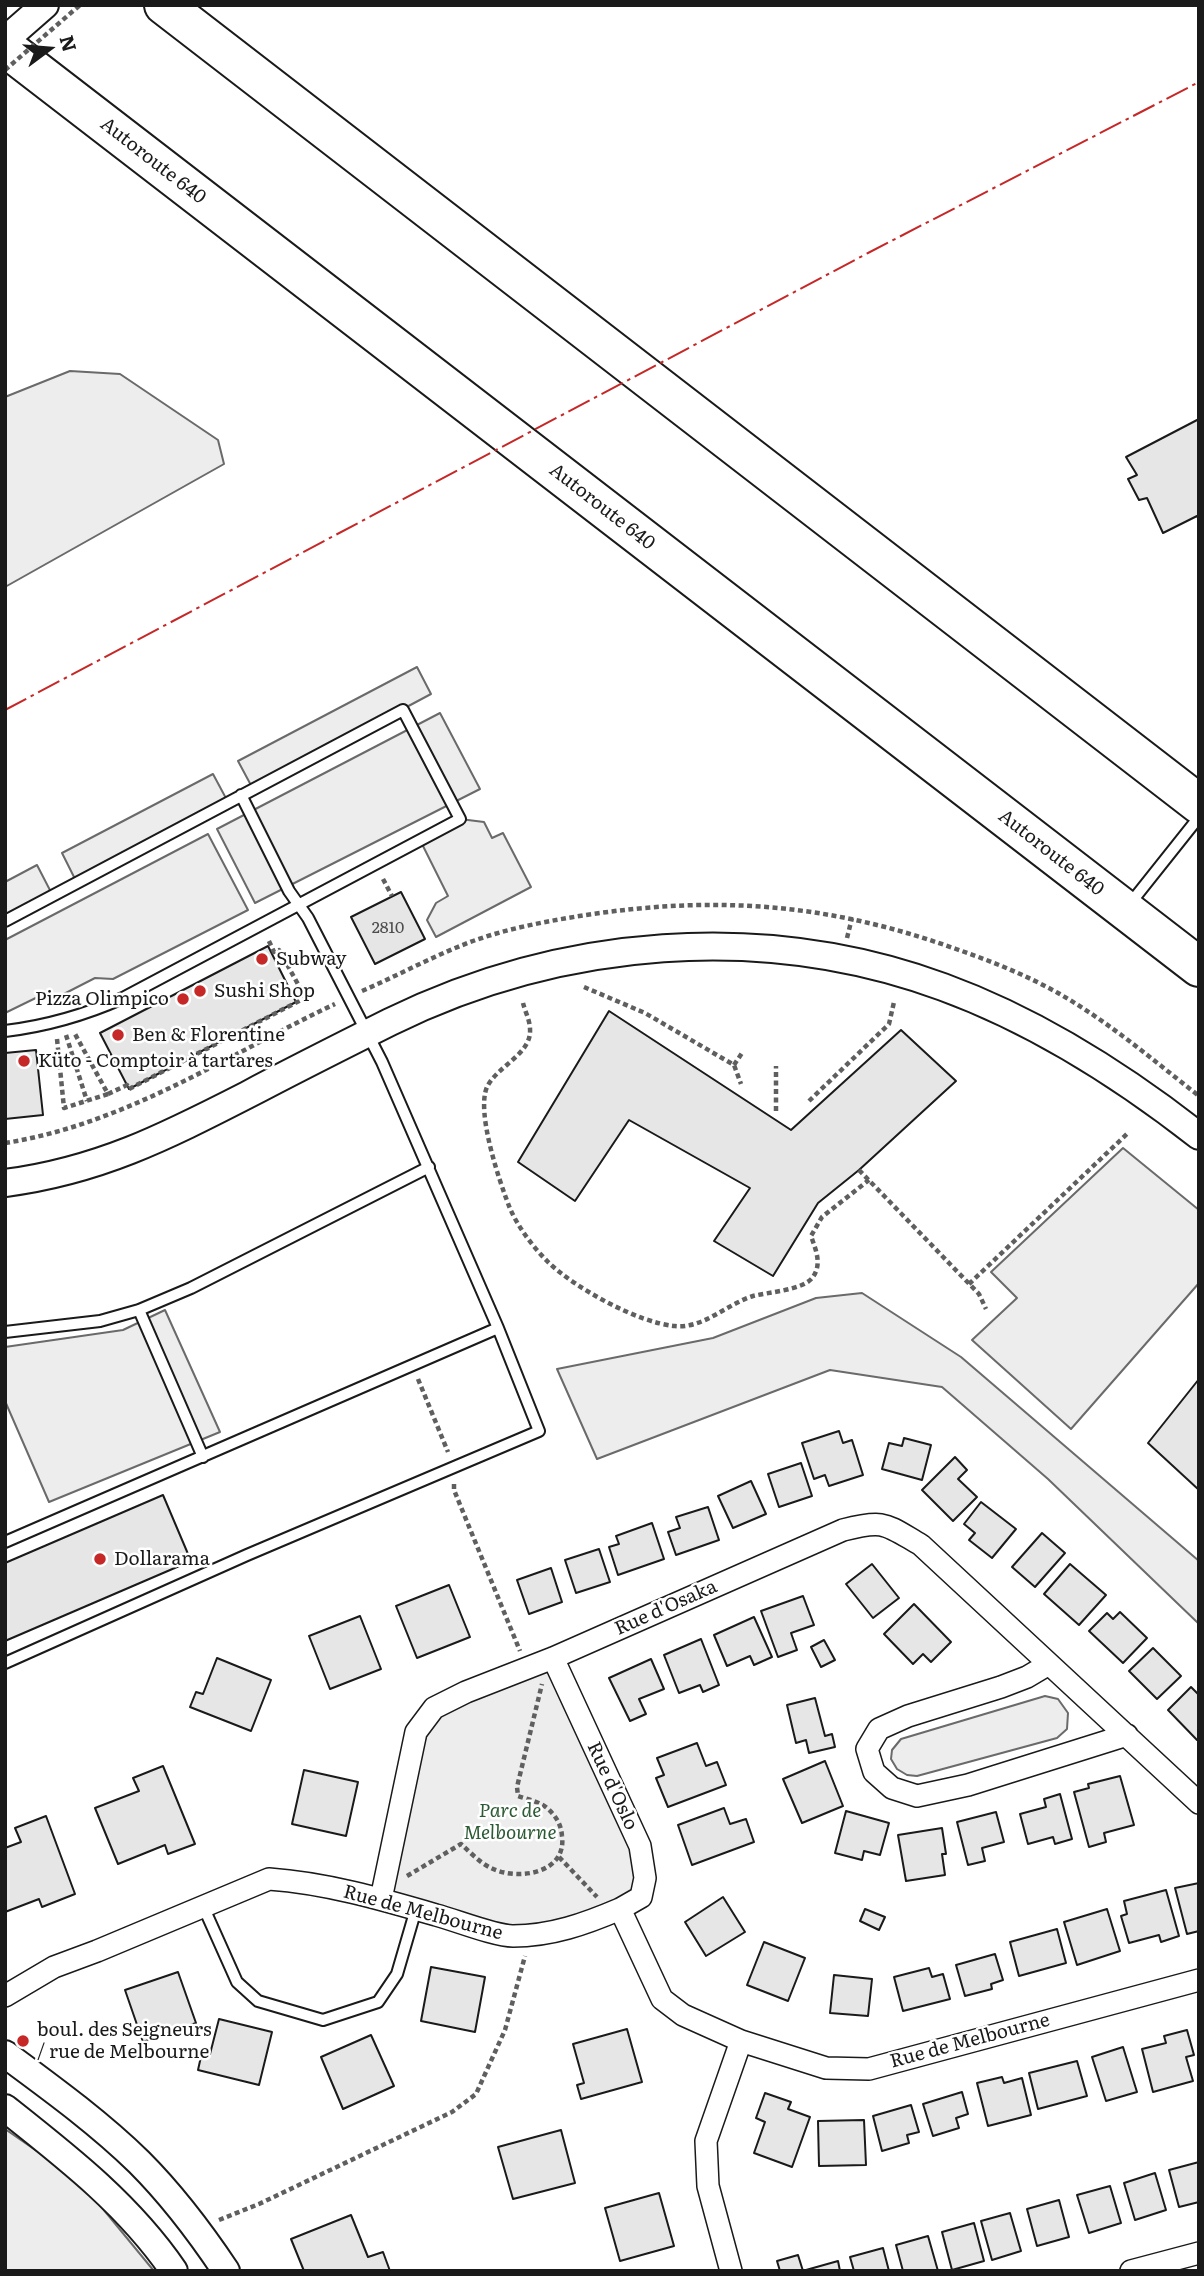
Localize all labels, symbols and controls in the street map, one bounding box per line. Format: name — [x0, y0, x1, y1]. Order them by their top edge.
north arrow — [14, 14, 84, 84]
text: N — [54, 32, 85, 55]
street label: Autoroute 640 — [96, 113, 210, 209]
street label: Autoroute 640 — [545, 459, 659, 555]
street label: Autoroute 640 — [994, 805, 1108, 901]
house number: 2810 — [372, 918, 404, 938]
place label: Subway — [276, 948, 346, 970]
marker: Subway — [254, 951, 270, 967]
place label: Sushi Shop — [214, 980, 315, 1002]
marker: Sushi Shop — [192, 983, 208, 999]
place label: Pizza Olimpico — [35, 988, 169, 1010]
marker: Pizza Olimpico — [175, 991, 191, 1007]
place label: Ben & Florentine — [132, 1024, 285, 1046]
marker: Ben & Florentine — [110, 1027, 126, 1043]
place label: Küto - Comptoir à tartares — [38, 1050, 273, 1072]
marker: Küto - Comptoir à tartares — [16, 1053, 32, 1069]
place label: Dollarama — [114, 1548, 210, 1570]
marker: Dollarama — [92, 1551, 108, 1567]
street label: Rue d'Osaka — [611, 1575, 721, 1641]
street label: Rue d'Oslo — [582, 1738, 642, 1834]
park label: Parc de Melbourne — [464, 1800, 556, 1844]
street label: Rue de Melbourne — [341, 1881, 505, 1945]
street label: Rue de Melbourne — [888, 2009, 1052, 2073]
place label: boul. des Seigneurs / rue de Melbourne — [37, 2019, 212, 2063]
marker: boul. des Seigneurs / rue de Melbourne — [15, 2033, 31, 2049]

